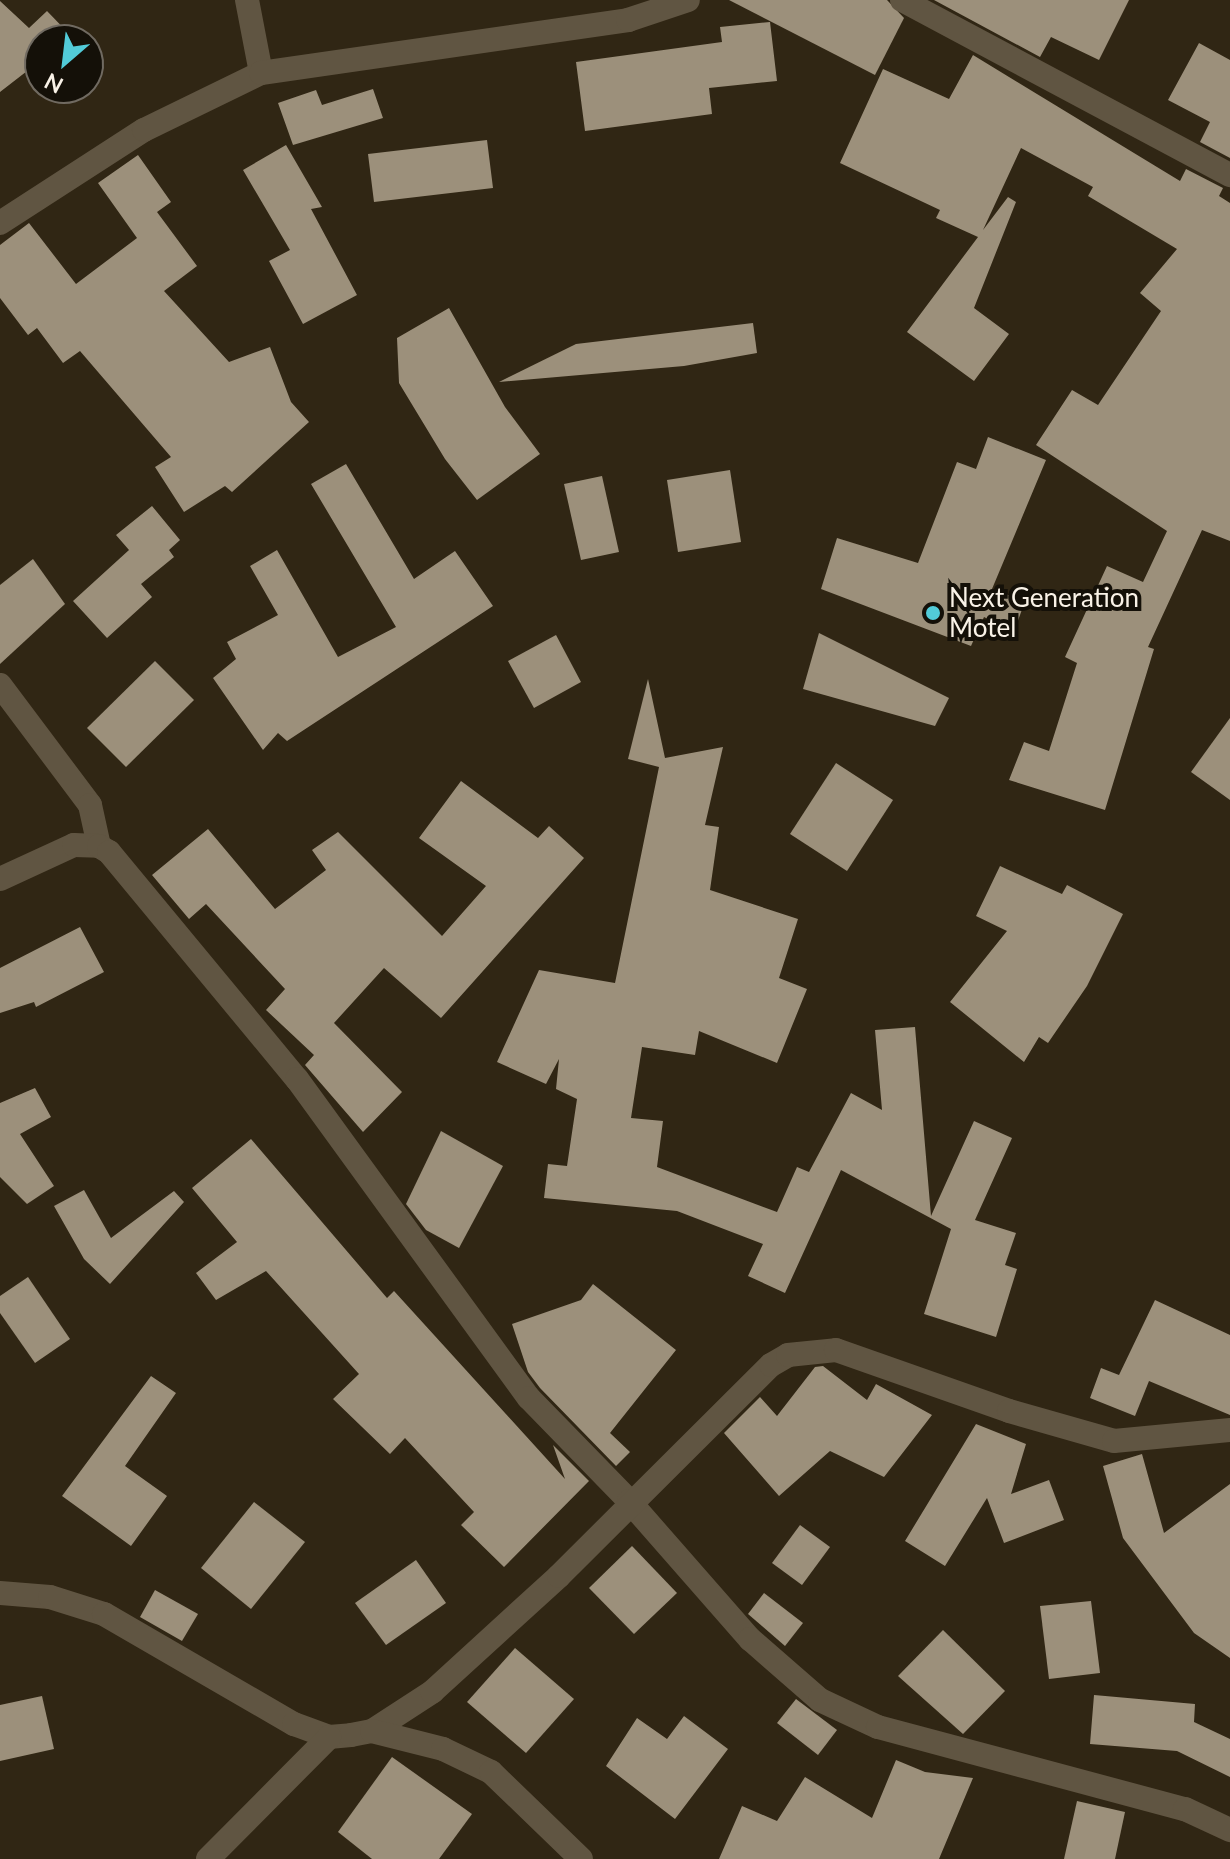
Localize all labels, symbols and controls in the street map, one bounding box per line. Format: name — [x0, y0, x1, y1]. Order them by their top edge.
north arrow — [24, 24, 104, 104]
text: N — [40, 68, 67, 100]
place label: Next Generation Motel — [949, 582, 1139, 644]
marker: Next Generation Motel — [924, 604, 942, 622]

